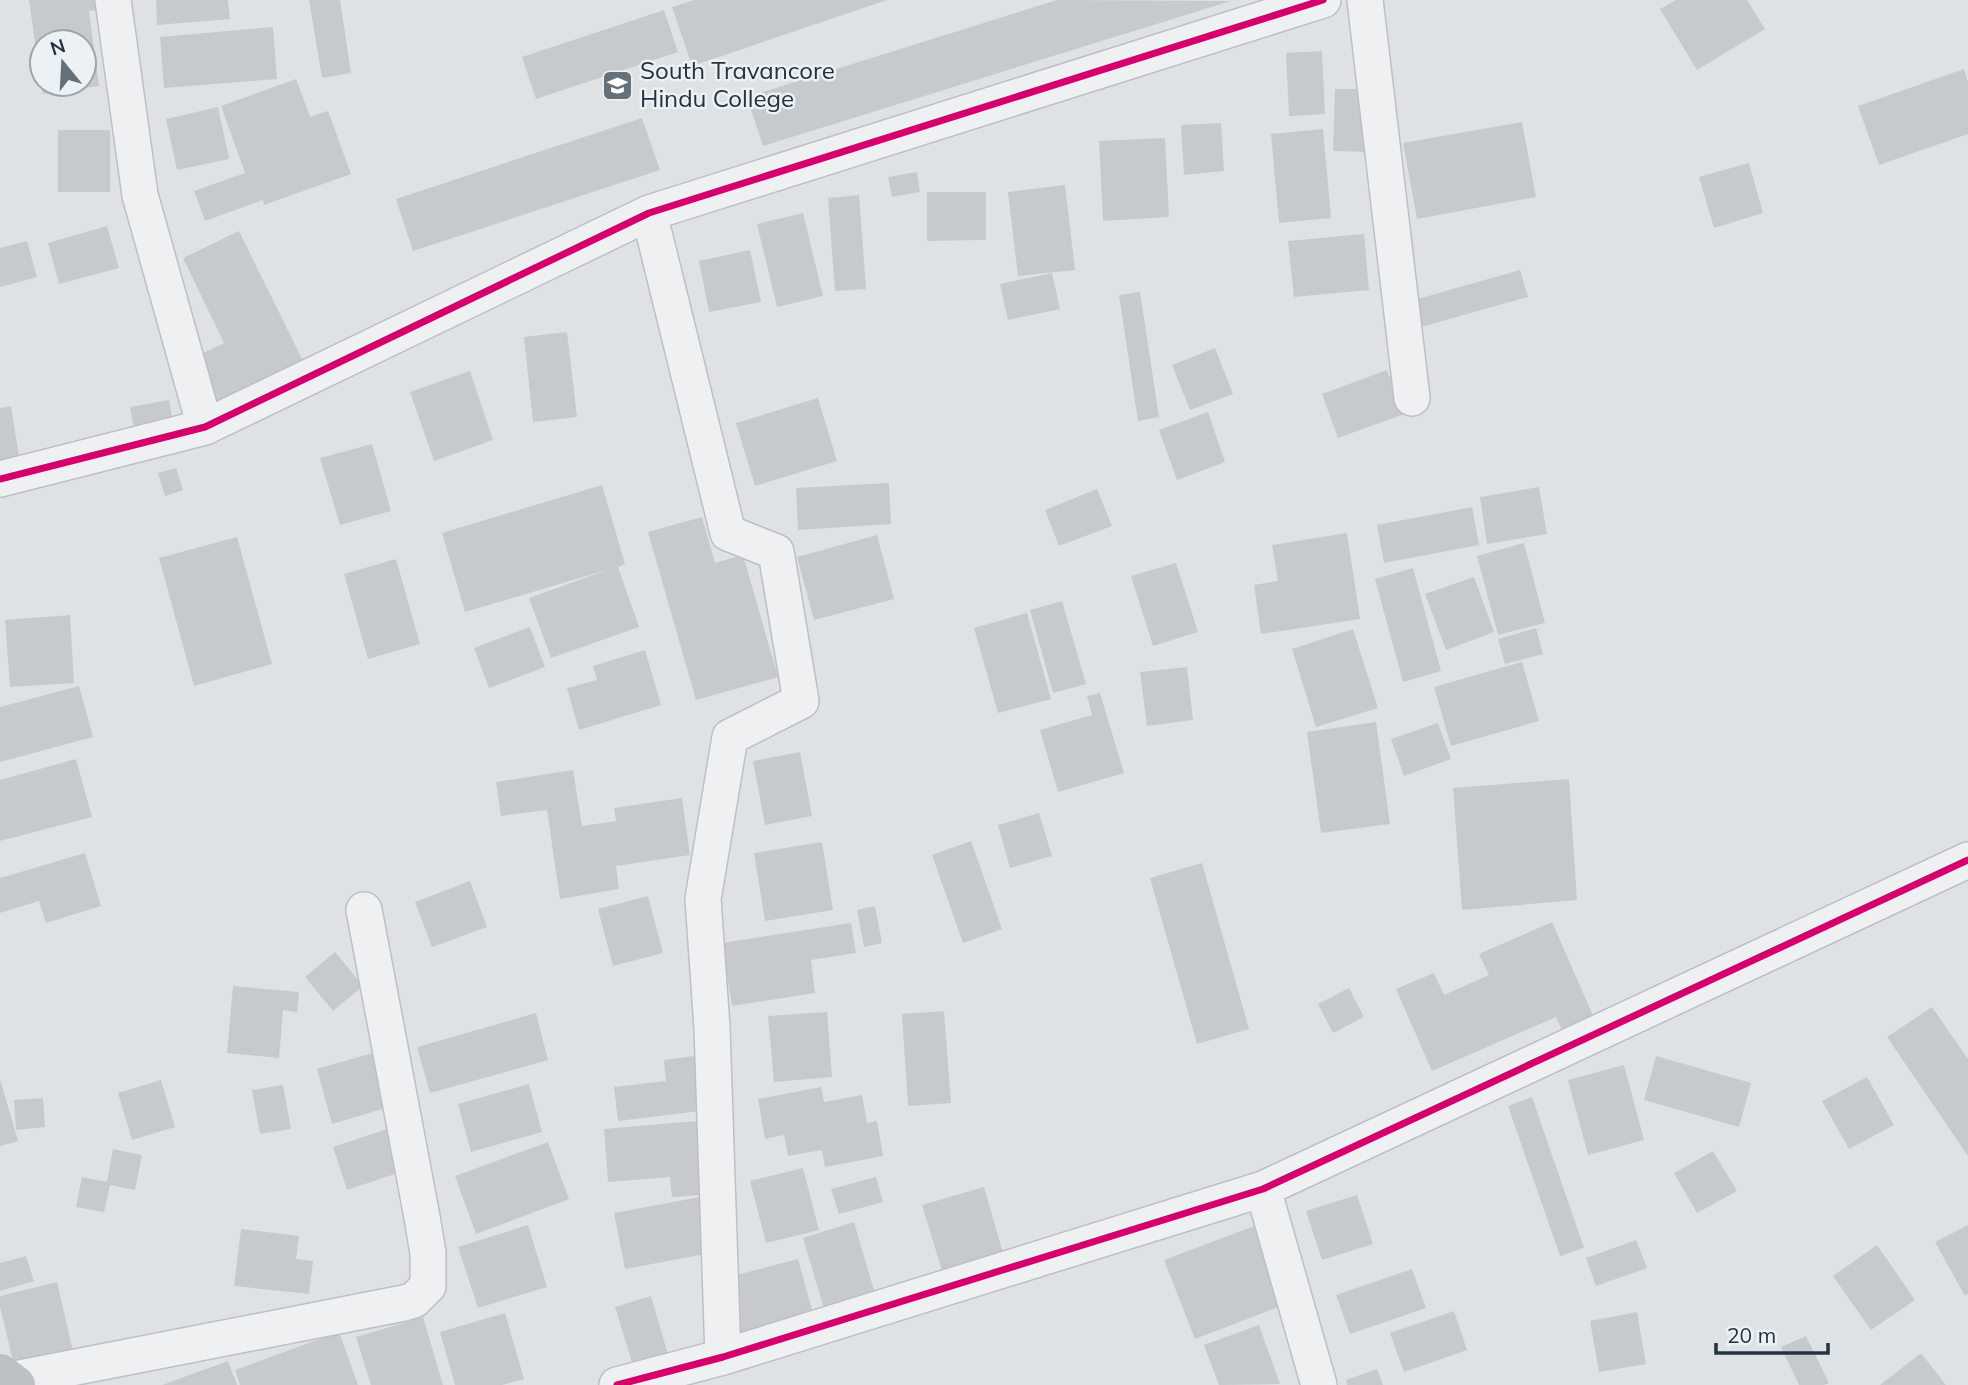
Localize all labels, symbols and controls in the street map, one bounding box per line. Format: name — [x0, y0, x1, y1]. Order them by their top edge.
north arrow — [28, 28, 98, 98]
text: N — [47, 33, 68, 60]
place label: South Travancore Hindu College — [640, 55, 835, 113]
school or university icon: South Travancore Hindu College — [600, 68, 634, 102]
scale bar — [1716, 1312, 1828, 1356]
text: 20 m — [1727, 1322, 1776, 1348]

